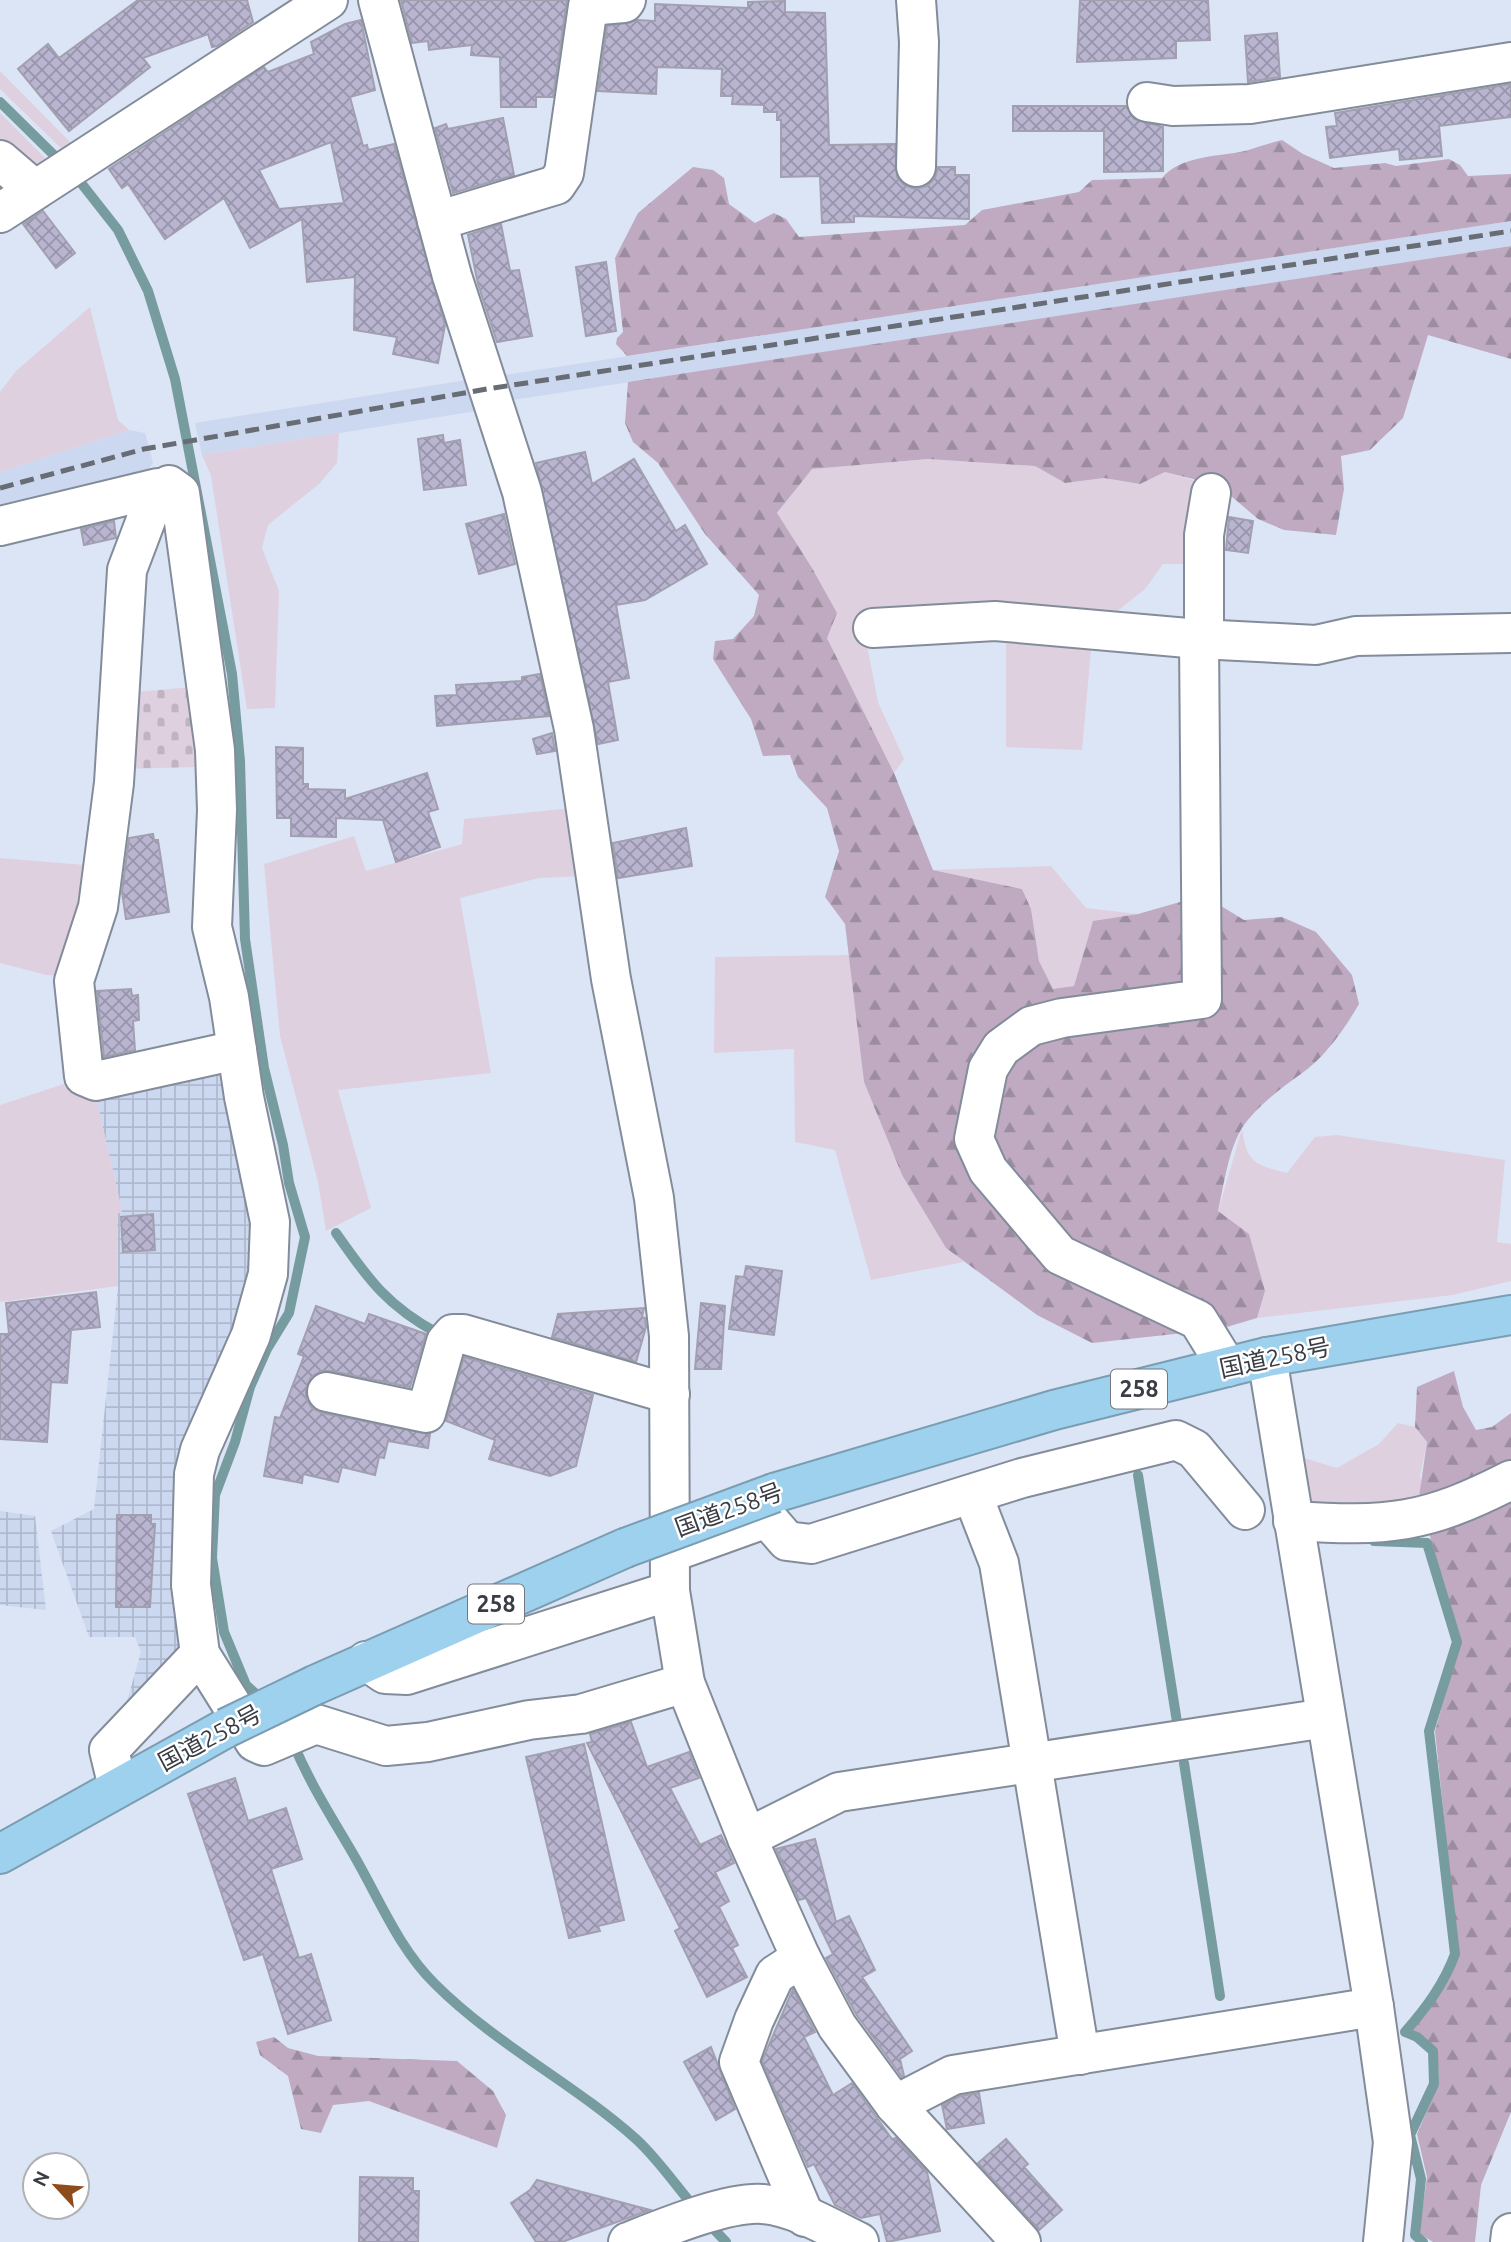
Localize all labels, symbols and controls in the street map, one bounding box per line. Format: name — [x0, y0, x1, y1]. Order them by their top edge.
street label: 国道258号 — [1217, 1333, 1333, 1382]
road number: 258 — [1111, 1370, 1167, 1408]
street label: 国道258号 — [671, 1478, 786, 1541]
road number: 258 — [468, 1584, 524, 1624]
street label: 国道258号 — [154, 1699, 266, 1776]
north arrow — [21, 2151, 91, 2221]
text: N — [28, 2167, 54, 2190]

